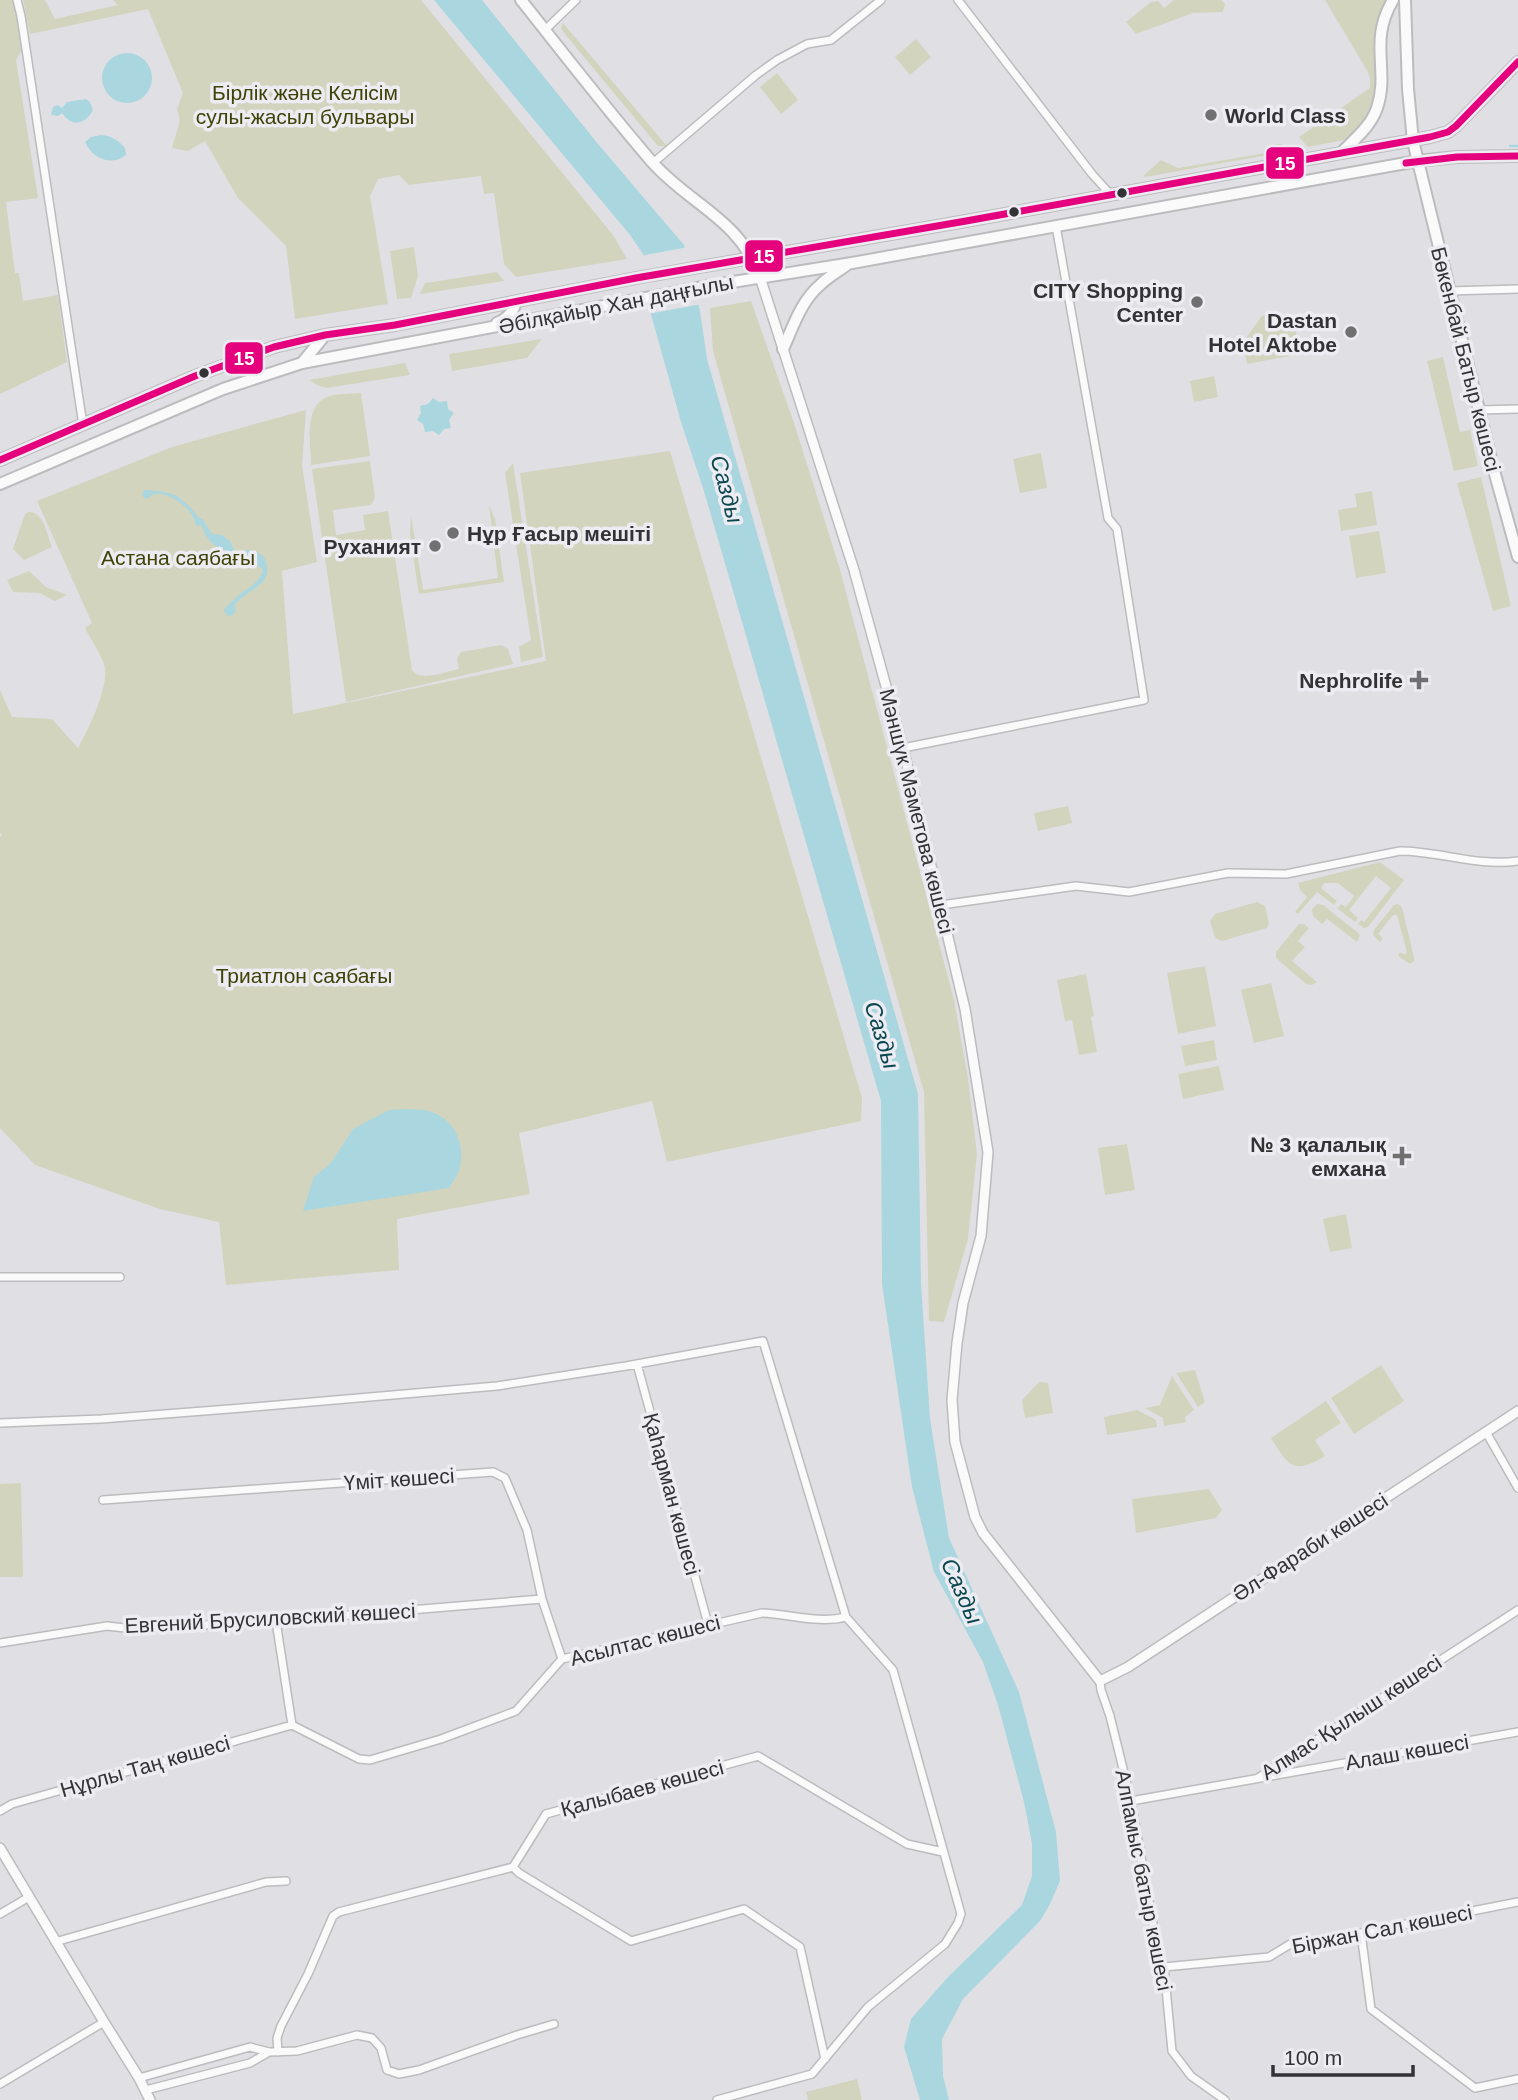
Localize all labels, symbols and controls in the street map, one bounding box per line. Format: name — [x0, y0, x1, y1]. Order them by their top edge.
park label: Бірлік және Келісім сулы-жасыл бульвары — [196, 81, 414, 128]
place label: World Class — [1225, 104, 1346, 127]
marker: World Class — [1203, 107, 1219, 123]
line badge: 15 — [1265, 146, 1305, 180]
text: 15 — [1274, 153, 1296, 174]
unlabelled marker — [1115, 186, 1129, 200]
unlabelled marker — [1007, 205, 1021, 219]
line badge: 15 — [744, 239, 784, 273]
street label: Бөкенбай Батыр көшесі — [1427, 244, 1505, 474]
text: 15 — [753, 246, 775, 267]
street label: Әбілқайыр Хан даңғылы — [497, 270, 735, 338]
place label: CITY Shopping Center — [1033, 279, 1183, 326]
marker: CITY Shopping Center — [1189, 294, 1205, 310]
place label: Dastan Hotel Aktobe — [1208, 309, 1337, 356]
marker: Dastan Hotel Aktobe — [1343, 324, 1359, 340]
line badge: 15 — [224, 341, 264, 375]
text: 15 — [233, 348, 255, 369]
unlabelled marker — [197, 366, 211, 380]
water label: Сазды — [705, 452, 749, 526]
place label: Нұр Ғасыр мешіті — [467, 522, 651, 545]
marker: Нұр Ғасыр мешіті — [445, 525, 461, 541]
place label: Руханият — [324, 535, 421, 558]
marker: Руханият — [427, 538, 443, 554]
park label: Астана саябағы — [101, 546, 255, 569]
place label: Nephrolife — [1299, 669, 1403, 692]
marker: Nephrolife — [1409, 670, 1429, 690]
street label: Мәншүк Мәметова көшесі — [875, 686, 959, 936]
park label: Триатлон саябағы — [216, 964, 392, 987]
water label: Сазды — [859, 998, 905, 1072]
place label: № 3 қалалық емхана — [1250, 1133, 1386, 1180]
marker: № 3 қалалық емхана — [1392, 1146, 1412, 1166]
street label: Қаһарман көшесі — [639, 1410, 705, 1578]
street label: Үміт көшесі — [343, 1464, 455, 1494]
street label: Әл-Фараби көшесі — [1228, 1488, 1392, 1606]
water label: Сазды — [936, 1554, 988, 1628]
street label: Евгений Брусиловский көшесі — [124, 1599, 416, 1637]
street label: Асылтас көшесі — [568, 1610, 722, 1670]
street label: Алмас Қылыш көшесі — [1256, 1650, 1446, 1784]
street label: Алаш көшесі — [1343, 1730, 1471, 1774]
street label: Нұрлы Таң көшесі — [58, 1731, 232, 1801]
street label: Қалыбаев көшесі — [558, 1755, 726, 1821]
street label: Алпамыс батыр көшесі — [1111, 1768, 1177, 1992]
street label: Біржан Сал көшесі — [1290, 1900, 1474, 1958]
scale bar — [1273, 2034, 1413, 2078]
text: 100 m — [1284, 2046, 1342, 2069]

